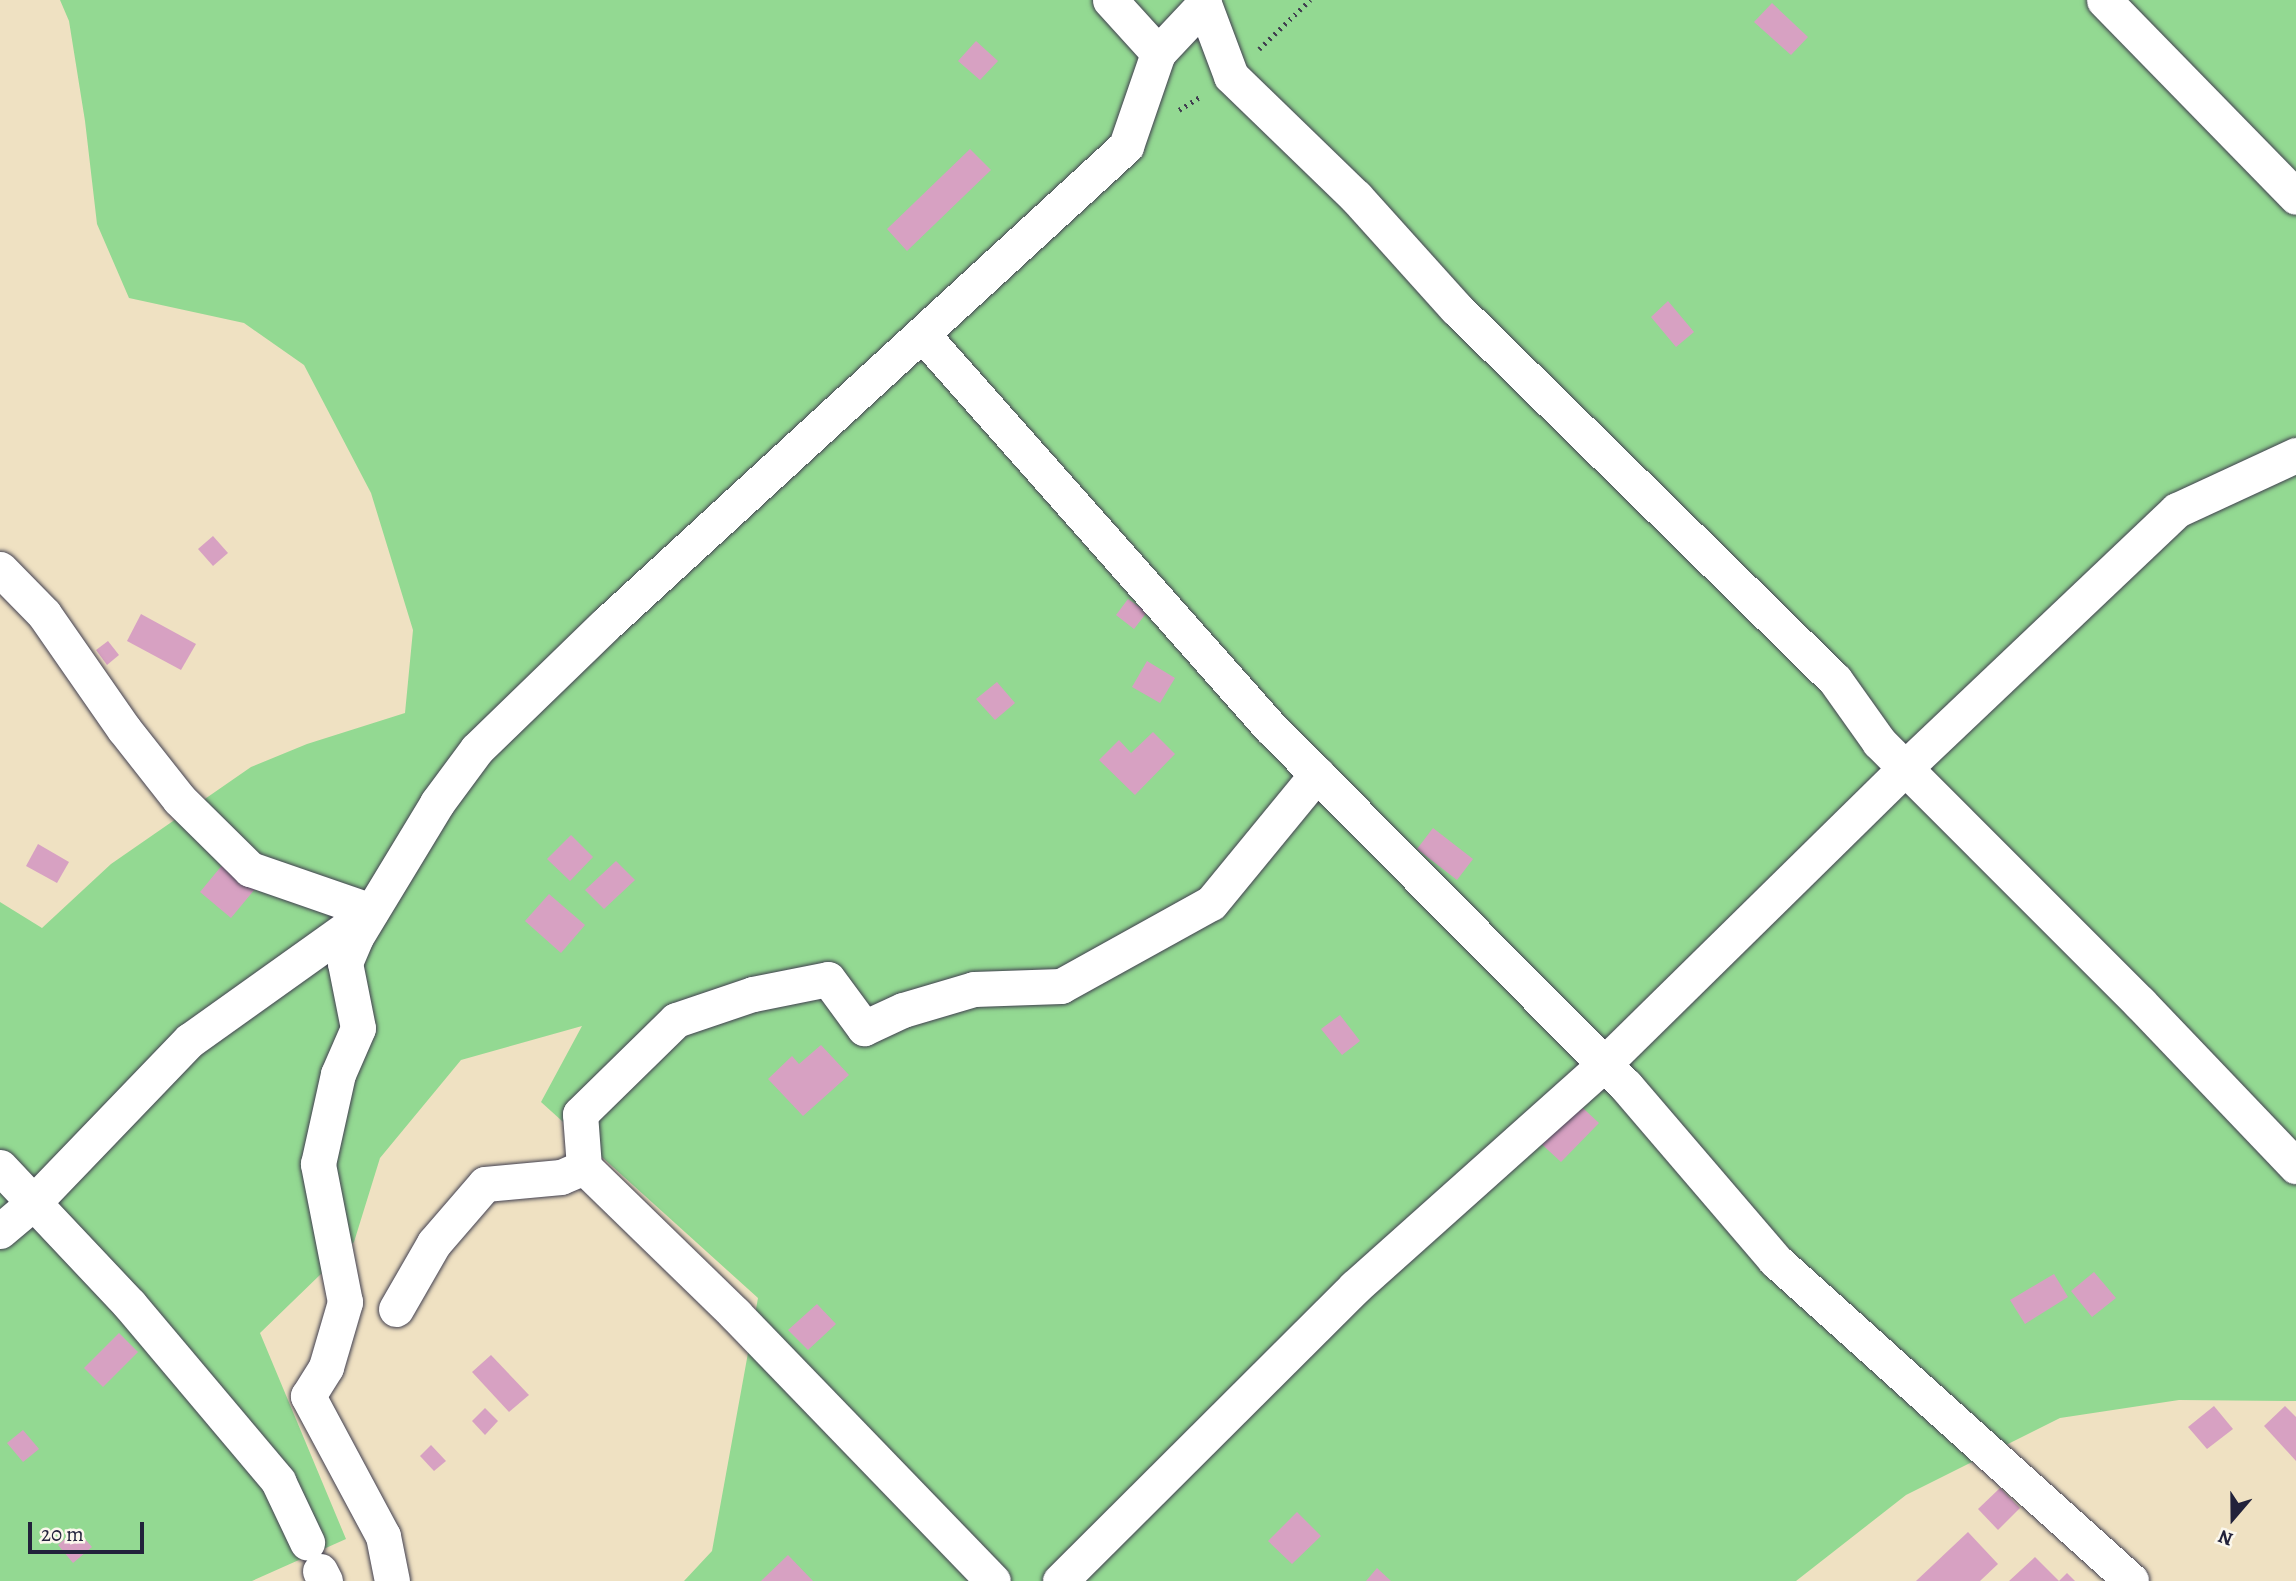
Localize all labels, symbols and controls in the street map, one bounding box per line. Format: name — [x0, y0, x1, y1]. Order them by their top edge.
north arrow — [2198, 1483, 2268, 1553]
scale bar — [32, 1508, 147, 1552]
text: 20 m — [41, 1520, 84, 1548]
text: N — [2215, 1523, 2237, 1552]

